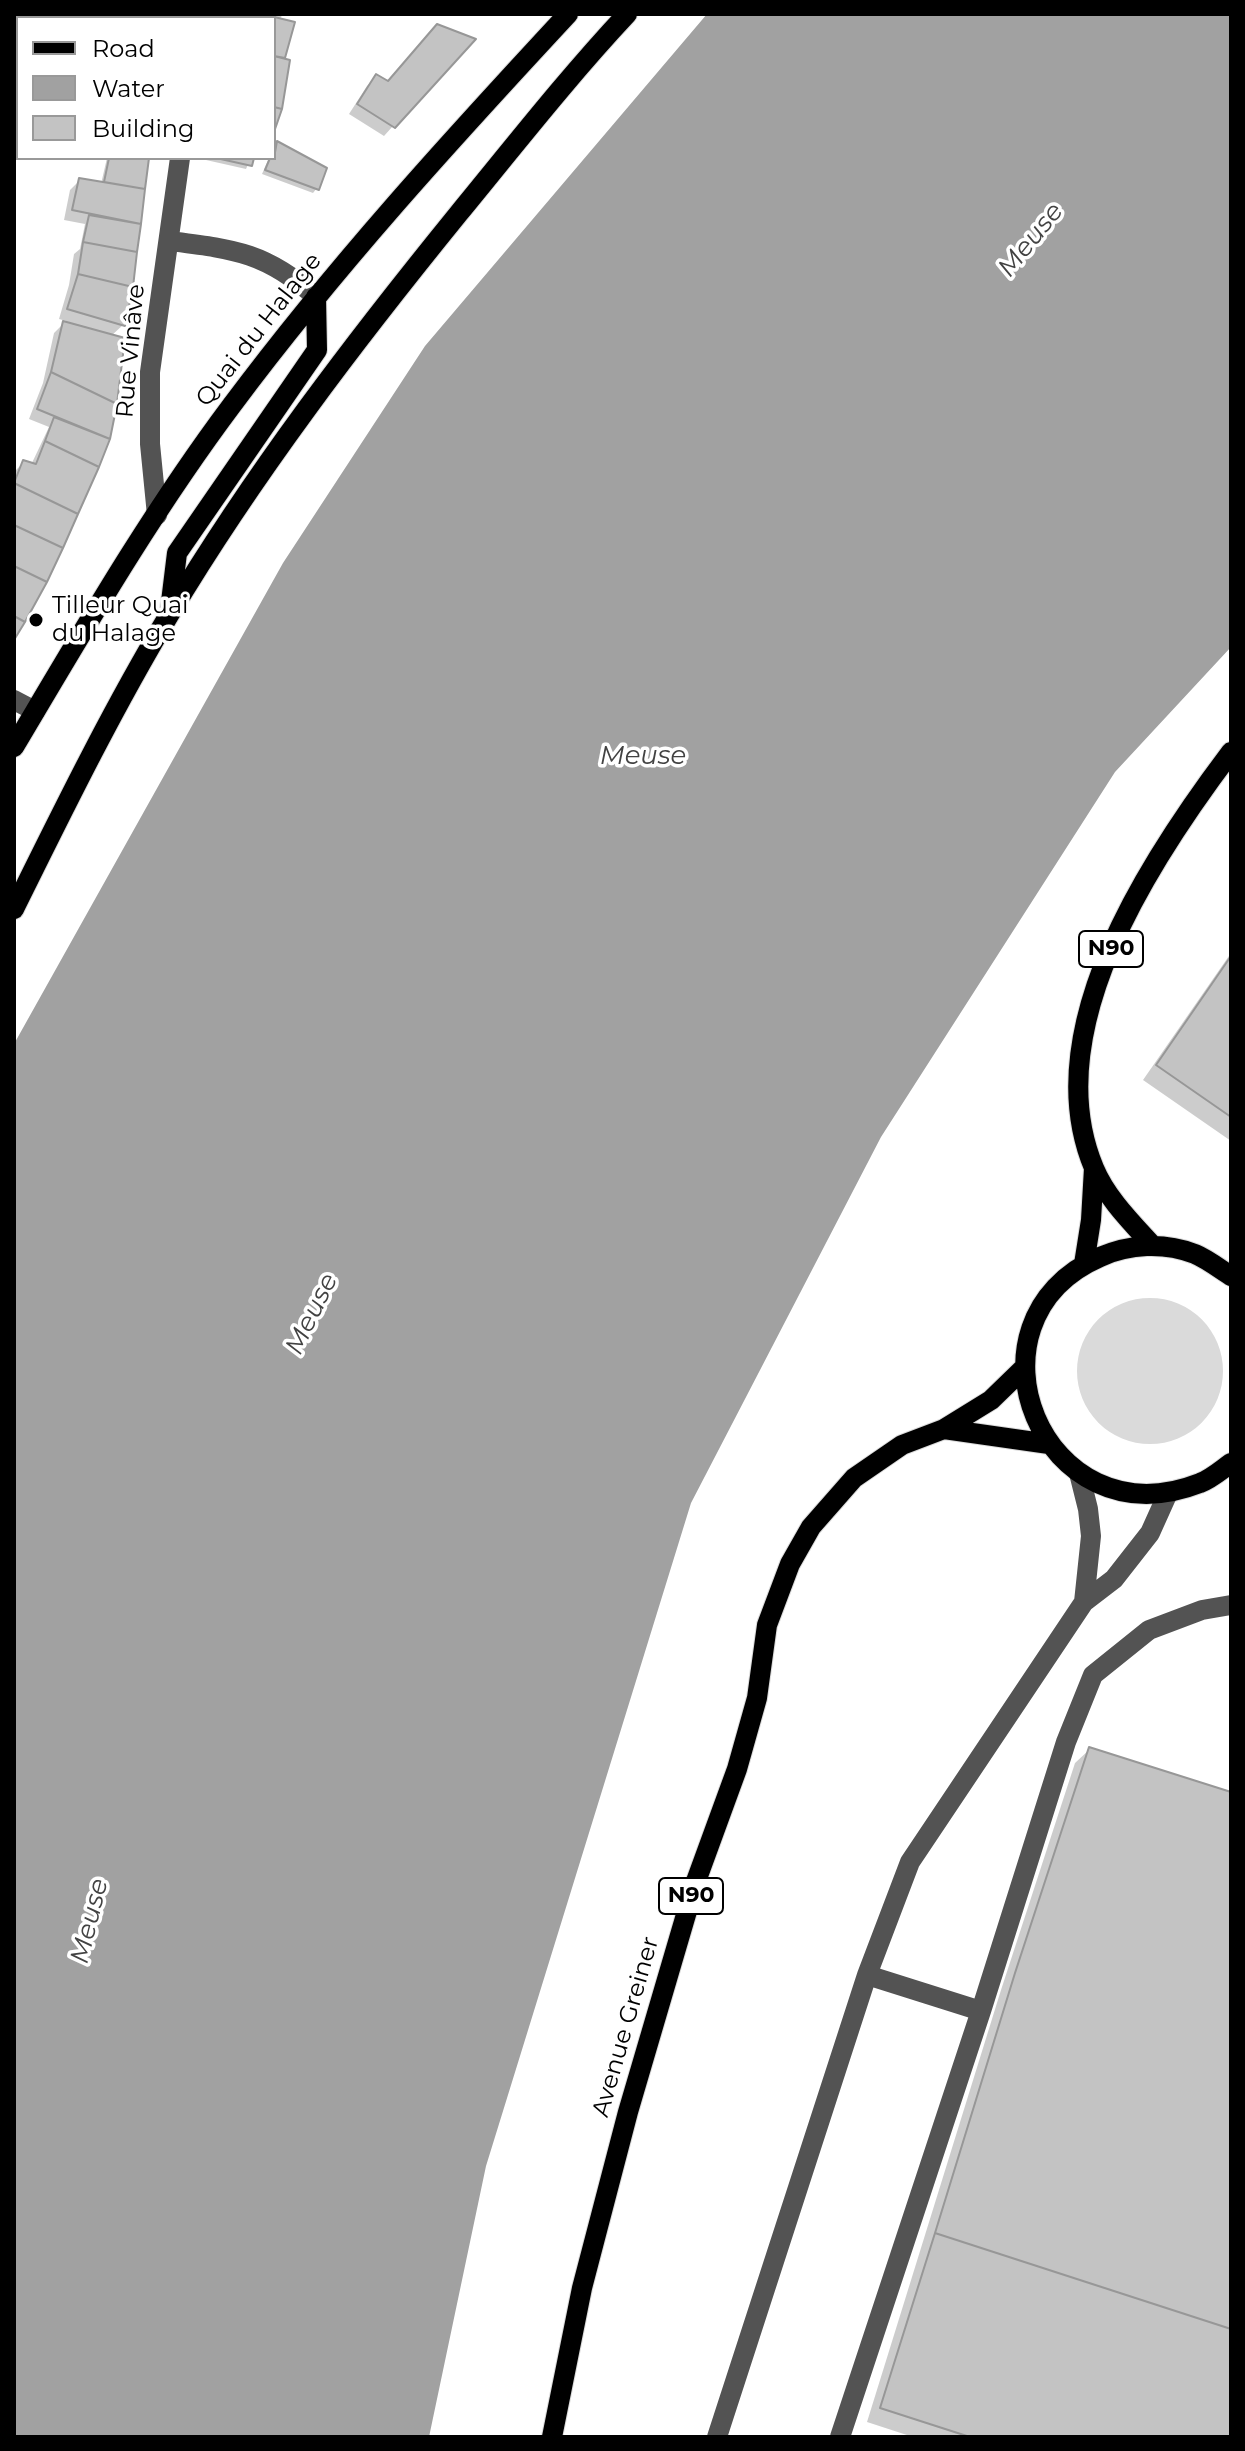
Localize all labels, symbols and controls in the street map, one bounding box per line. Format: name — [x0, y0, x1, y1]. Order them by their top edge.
legend — [16, 16, 276, 160]
text: Road — [92, 34, 155, 63]
text: Water — [92, 74, 165, 103]
text: Building — [92, 114, 195, 143]
water label: Meuse — [992, 197, 1070, 283]
street label: Quai du Halage — [190, 247, 328, 413]
street label: Rue Vinâve — [111, 283, 151, 419]
place label: Tilleur Quai du Halage — [52, 592, 189, 648]
marker: Tilleur Quai du Halage — [27, 611, 45, 629]
water label: Meuse — [600, 740, 686, 772]
road number: N90 — [1079, 931, 1143, 967]
water label: Meuse — [279, 1268, 345, 1360]
water label: Meuse — [64, 1875, 116, 1967]
road number: N90 — [659, 1878, 723, 1914]
street label: Avenue Greiner — [587, 1934, 665, 2120]

